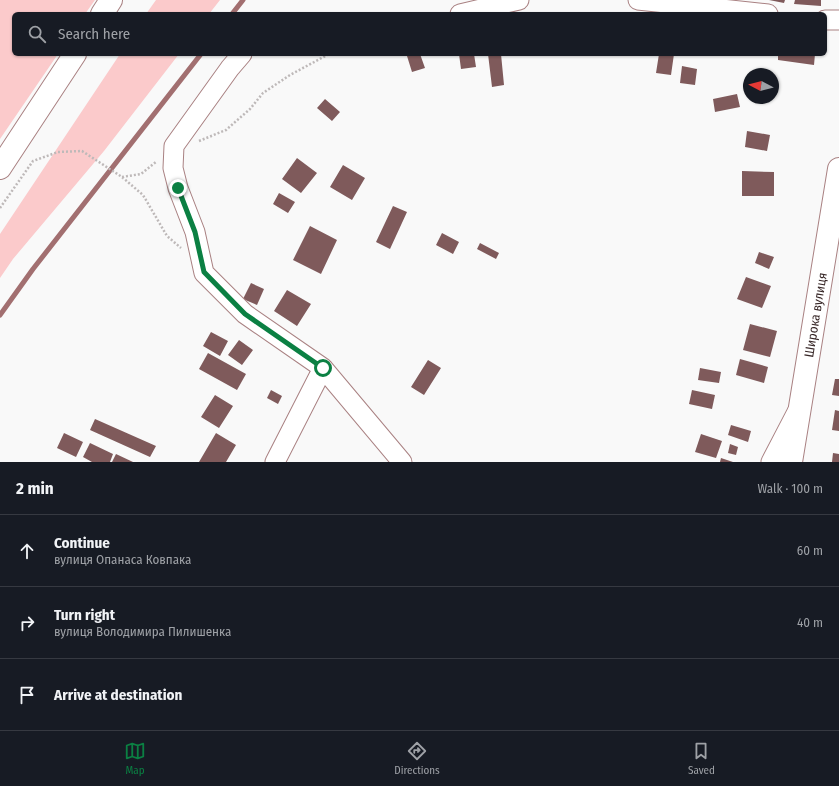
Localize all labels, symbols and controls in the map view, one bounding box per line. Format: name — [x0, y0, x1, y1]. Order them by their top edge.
search box — [12, 12, 827, 56]
icon: search — [26, 23, 48, 45]
text: Search here — [58, 25, 130, 43]
north arrow — [743, 68, 779, 104]
route end — [169, 179, 187, 197]
street label: Широка вулиця — [801, 271, 830, 359]
route start — [314, 359, 332, 377]
text: 2 min — [16, 478, 54, 499]
text: Walk · 100 m — [757, 481, 823, 496]
text: Continue — [54, 534, 110, 552]
icon: ahead — [16, 540, 38, 562]
text: 60 m — [797, 543, 823, 558]
text: вулиця Опанаса Ковпака — [54, 552, 191, 567]
text: Turn right — [54, 606, 115, 624]
icon: right — [16, 612, 38, 634]
text: 40 m — [797, 615, 823, 630]
text: вулиця Володимира Пилишенка — [54, 624, 231, 639]
icon: arrive — [16, 684, 38, 706]
text: Arrive at destination — [54, 686, 182, 704]
tab: Map — [124, 740, 146, 777]
tab: Directions — [394, 740, 440, 777]
tab: Saved — [688, 740, 715, 777]

